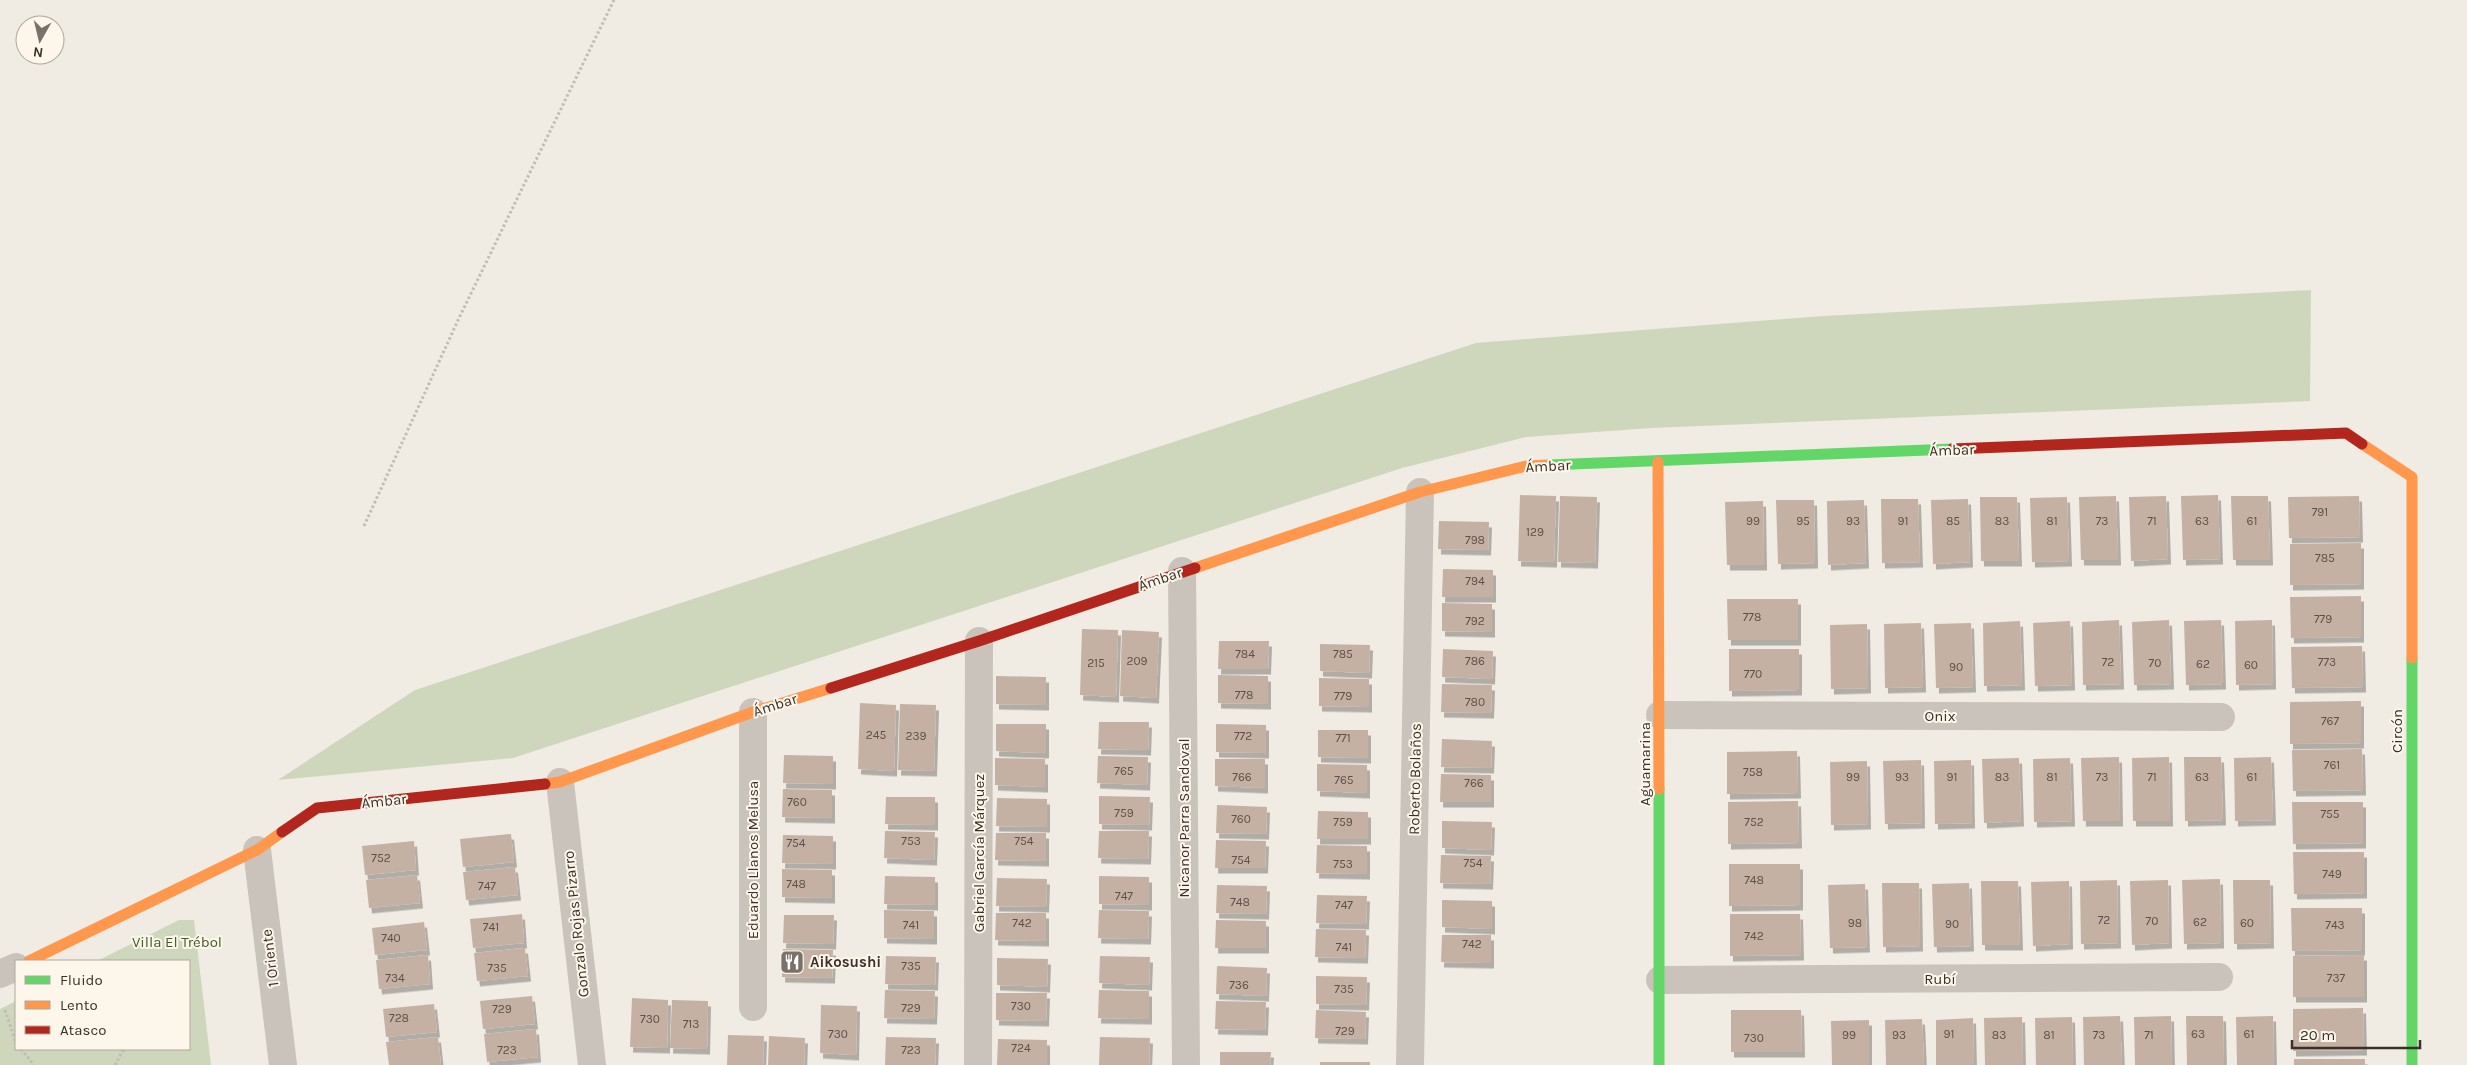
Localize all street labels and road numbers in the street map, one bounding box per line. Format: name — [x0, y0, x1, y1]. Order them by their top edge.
street label: Ámbar — [1929, 440, 1975, 460]
street label: Ámbar — [1525, 456, 1572, 476]
street label: Ámbar — [1136, 563, 1185, 595]
street label: Ámbar — [751, 689, 800, 721]
street label: Onix — [1925, 707, 1956, 725]
street label: Circón — [2388, 709, 2406, 753]
street label: Aguamarina — [1636, 722, 1654, 806]
street label: Roberto Bolaños — [1405, 723, 1425, 835]
street label: Nicanor Parra Sandoval — [1175, 738, 1193, 898]
street label: Gabriel García Márquez — [970, 774, 988, 932]
street label: Eduardo Llanos Melusa — [744, 781, 762, 939]
street label: Ámbar — [361, 790, 408, 812]
street label: Gonzalo Rojas Pizarro — [559, 850, 593, 998]
street label: 1 Oriente — [258, 928, 282, 988]
street label: Rubí — [1924, 970, 1956, 988]

